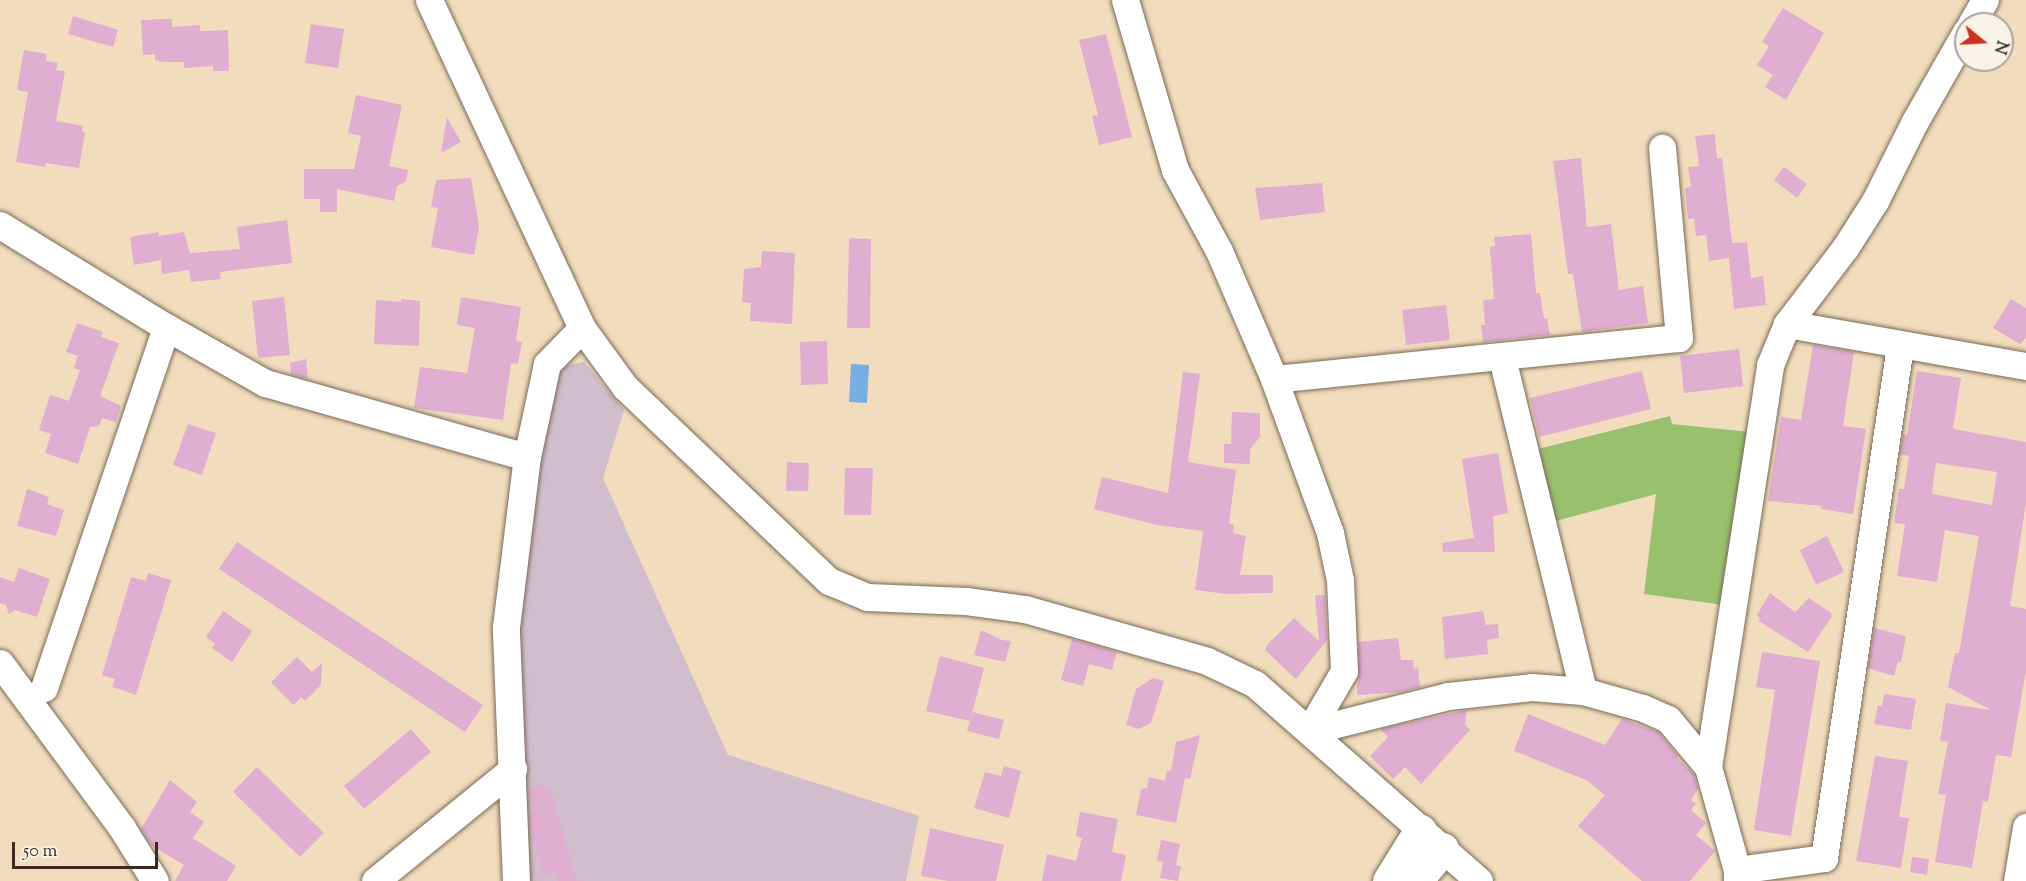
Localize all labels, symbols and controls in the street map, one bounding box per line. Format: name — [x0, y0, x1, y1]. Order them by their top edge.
north arrow — [1954, 12, 2014, 72]
text: N — [1987, 37, 2013, 57]
scale bar — [15, 830, 160, 868]
text: 50 m — [23, 839, 57, 865]

